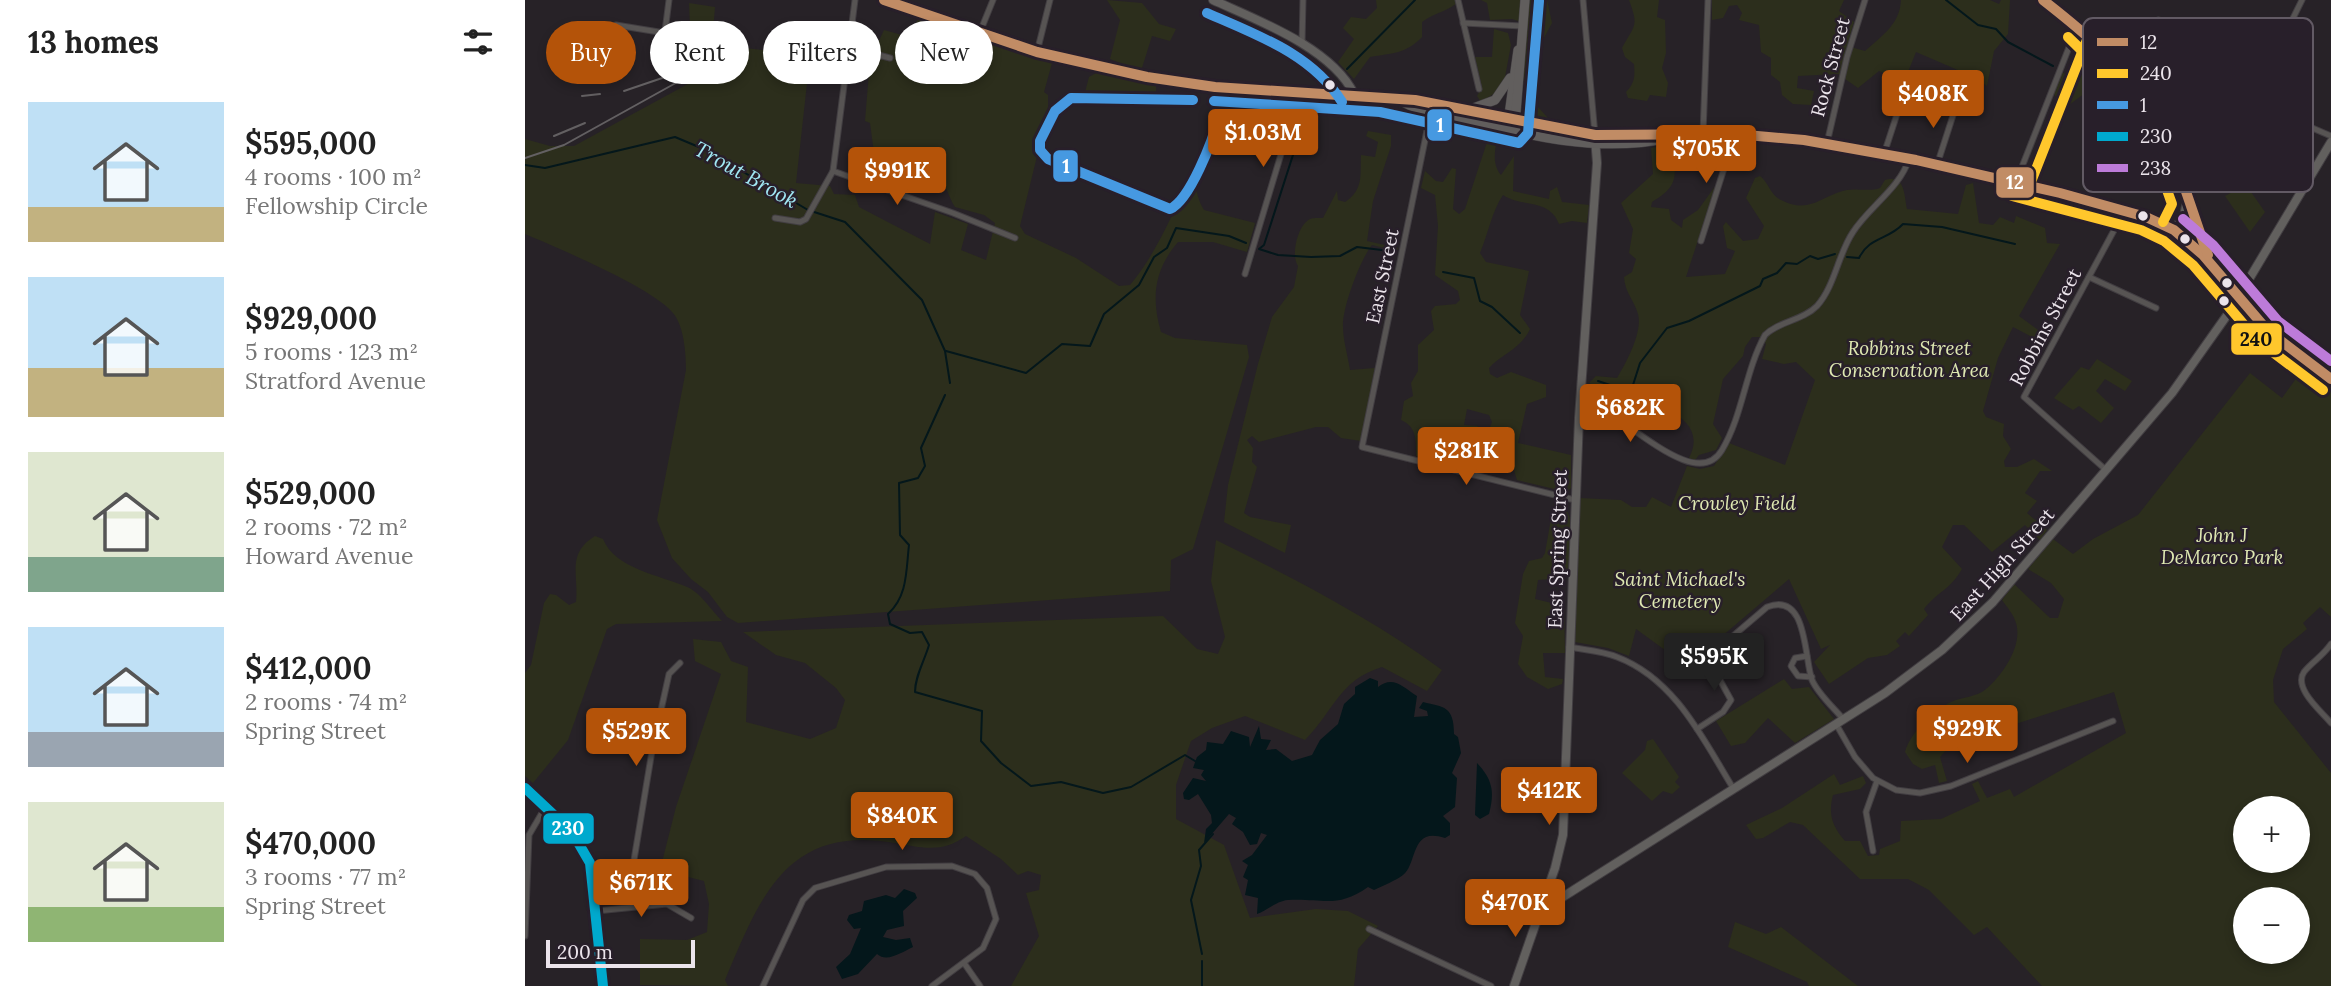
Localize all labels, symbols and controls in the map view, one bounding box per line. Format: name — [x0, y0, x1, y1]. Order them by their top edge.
street label: Rock Street — [1805, 14, 1855, 119]
legend — [2083, 18, 2313, 192]
chip: Buy — [546, 21, 636, 84]
chip: Rent — [650, 21, 749, 84]
chip: Filters — [763, 21, 881, 84]
chip: New — [895, 21, 993, 84]
text: 13 homes — [28, 23, 159, 61]
icon: filters — [459, 23, 497, 61]
text: 12 — [2140, 30, 2157, 54]
text: 240 — [2140, 61, 2172, 85]
pin: $408K — [1884, 71, 1982, 130]
unlabelled marker — [1323, 78, 1337, 92]
text: $408K — [1898, 78, 1968, 107]
text: 1 — [2140, 93, 2147, 117]
line badge: 1 — [1426, 108, 1453, 142]
pin: $1.03M — [1206, 110, 1320, 169]
text: 1 — [1436, 113, 1444, 137]
text: $1.03M — [1224, 117, 1302, 146]
text: $595,000 — [245, 124, 377, 162]
text: 230 — [2140, 124, 2172, 148]
pin: $705K — [1657, 125, 1755, 185]
icon: home — [84, 130, 168, 214]
text: $705K — [1672, 133, 1740, 162]
water label: Trout Brook — [690, 135, 803, 214]
pin: $991K — [848, 148, 946, 207]
line badge: 1 — [1052, 149, 1079, 183]
text: 1 — [1062, 154, 1070, 178]
text: $991K — [864, 155, 930, 184]
text: 238 — [2140, 156, 2171, 180]
text: 4 rooms · 100 m² — [245, 162, 422, 191]
line badge: 12 — [1995, 166, 2035, 199]
text: 12 — [2006, 170, 2024, 194]
text: Fellowship Circle — [245, 191, 428, 220]
unlabelled marker — [2136, 209, 2150, 223]
street label: East Street — [1360, 226, 1404, 326]
unlabelled marker — [2178, 232, 2192, 246]
street label: Robbins Street — [2004, 264, 2086, 390]
unlabelled marker — [2220, 276, 2234, 290]
unlabelled marker — [2217, 294, 2231, 308]
text: $929,000 — [245, 299, 377, 337]
icon: home — [84, 305, 168, 389]
line badge: 240 — [2230, 322, 2283, 356]
text: 240 — [2240, 327, 2272, 351]
park label: Robbins Street Conservation Area — [1829, 336, 1990, 382]
text: 5 rooms · 123 m² — [245, 337, 418, 366]
text: Stratford Avenue — [245, 366, 426, 395]
pin: $682K — [1581, 384, 1679, 444]
text: $682K — [1596, 392, 1664, 421]
pin: $281K — [1417, 428, 1515, 487]
text: $281K — [1434, 435, 1498, 464]
street label: East Spring Street — [1542, 468, 1572, 629]
text: $529,000 — [245, 474, 376, 512]
icon: home — [84, 480, 168, 564]
park label: Crowley Field — [1678, 491, 1796, 515]
street label: East High Street — [1945, 502, 2060, 626]
text: 2 rooms · 72 m² — [245, 512, 408, 541]
park label: John J DeMarco Park — [2161, 523, 2283, 569]
text: Howard Avenue — [245, 541, 413, 570]
park label: Saint Michael's Cemetery — [1614, 567, 1746, 613]
pin: $595K — [1665, 634, 1763, 693]
text: $595K — [1680, 641, 1748, 670]
text: $412,000 — [245, 649, 372, 687]
icon: home — [84, 655, 168, 739]
text: 2 rooms · 74 m² — [245, 687, 407, 716]
pin: $929K — [1918, 706, 2016, 765]
pin: $529K — [587, 708, 685, 768]
text: $929K — [1933, 713, 2001, 742]
text: Spring Street — [245, 716, 386, 745]
text: $529K — [602, 716, 670, 745]
pin: $412K — [1500, 768, 1598, 827]
text: $412K — [1517, 775, 1581, 804]
pin: $840K — [853, 792, 951, 852]
map controls — [2233, 796, 2310, 964]
button: + — [2233, 796, 2310, 873]
text: $840K — [867, 800, 937, 829]
line badge: 230 — [542, 812, 595, 845]
text: 230 — [552, 816, 584, 840]
text: $470,000 — [245, 824, 376, 862]
icon: home — [84, 830, 168, 914]
pin: $671K — [592, 860, 690, 919]
text: 3 rooms · 77 m² — [245, 862, 406, 891]
text: $671K — [609, 867, 673, 896]
pin: $470K — [1466, 880, 1564, 939]
text: $470K — [1481, 887, 1549, 916]
button: − — [2233, 887, 2310, 964]
text: Spring Street — [245, 891, 386, 920]
scale bar — [546, 937, 695, 969]
text: 200 m — [557, 940, 613, 964]

